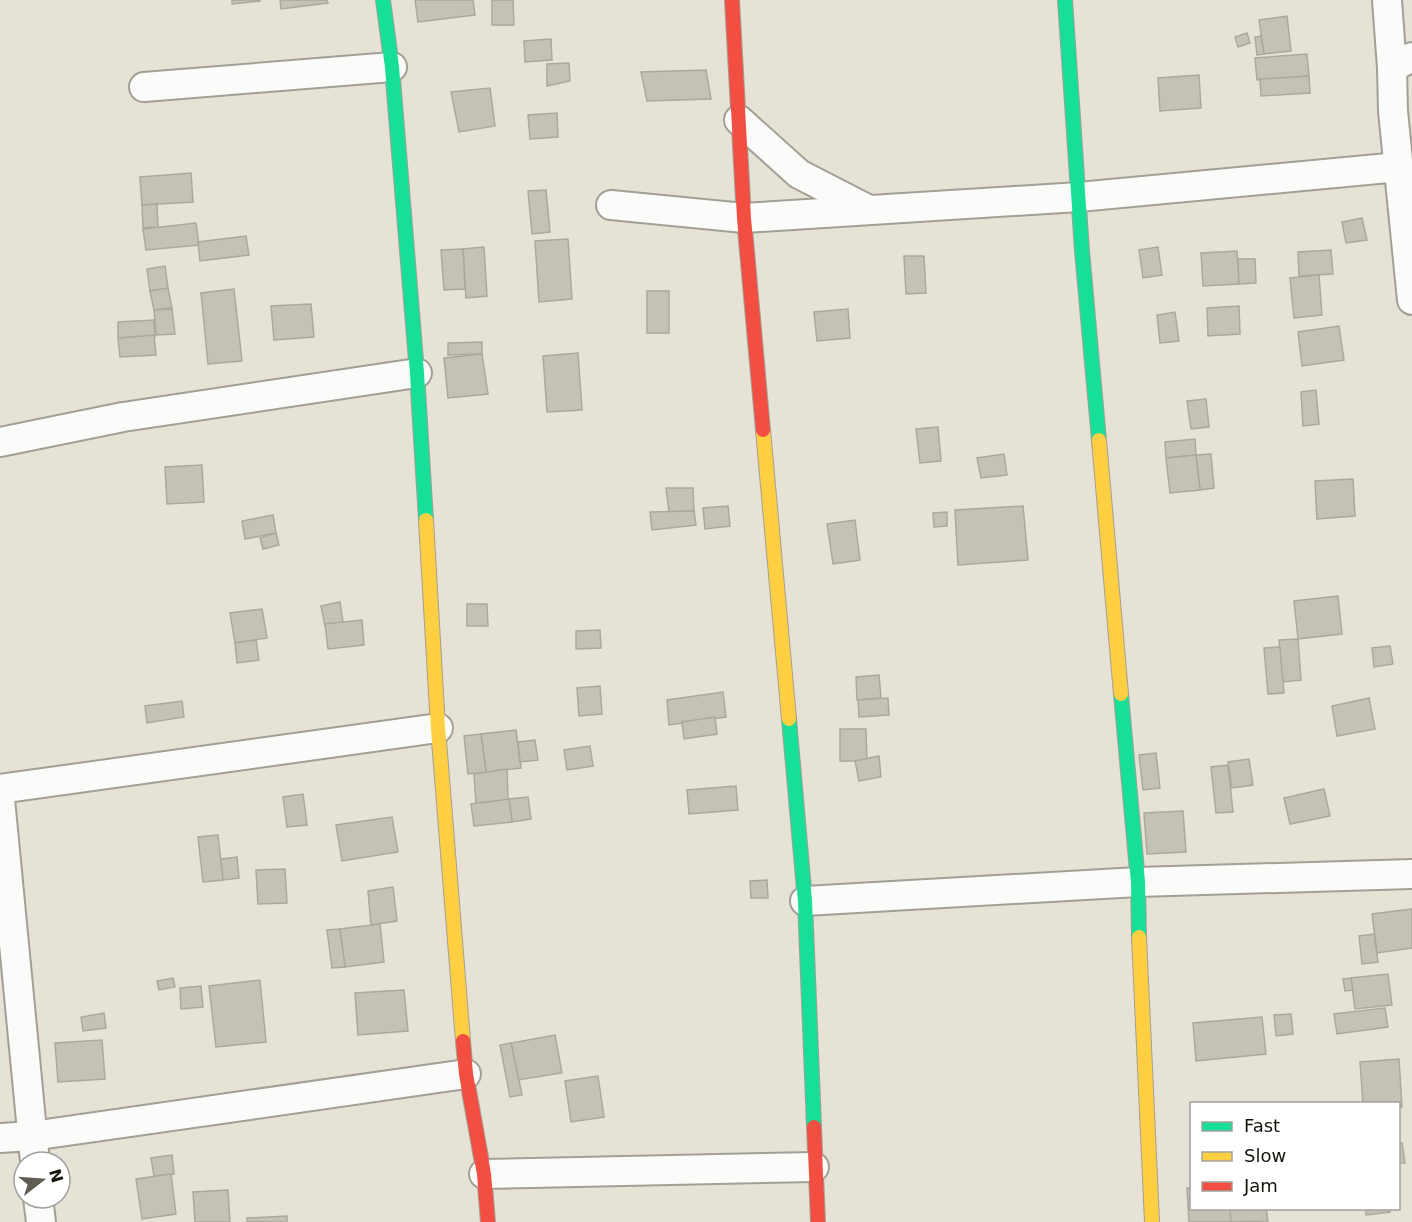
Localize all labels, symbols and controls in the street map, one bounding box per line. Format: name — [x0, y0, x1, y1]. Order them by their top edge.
legend — [1190, 1102, 1400, 1210]
text: Fast — [1244, 1115, 1280, 1136]
text: Slow — [1244, 1145, 1286, 1166]
north arrow — [12, 1150, 72, 1210]
text: N — [45, 1167, 67, 1185]
text: Jam — [1243, 1175, 1278, 1196]

